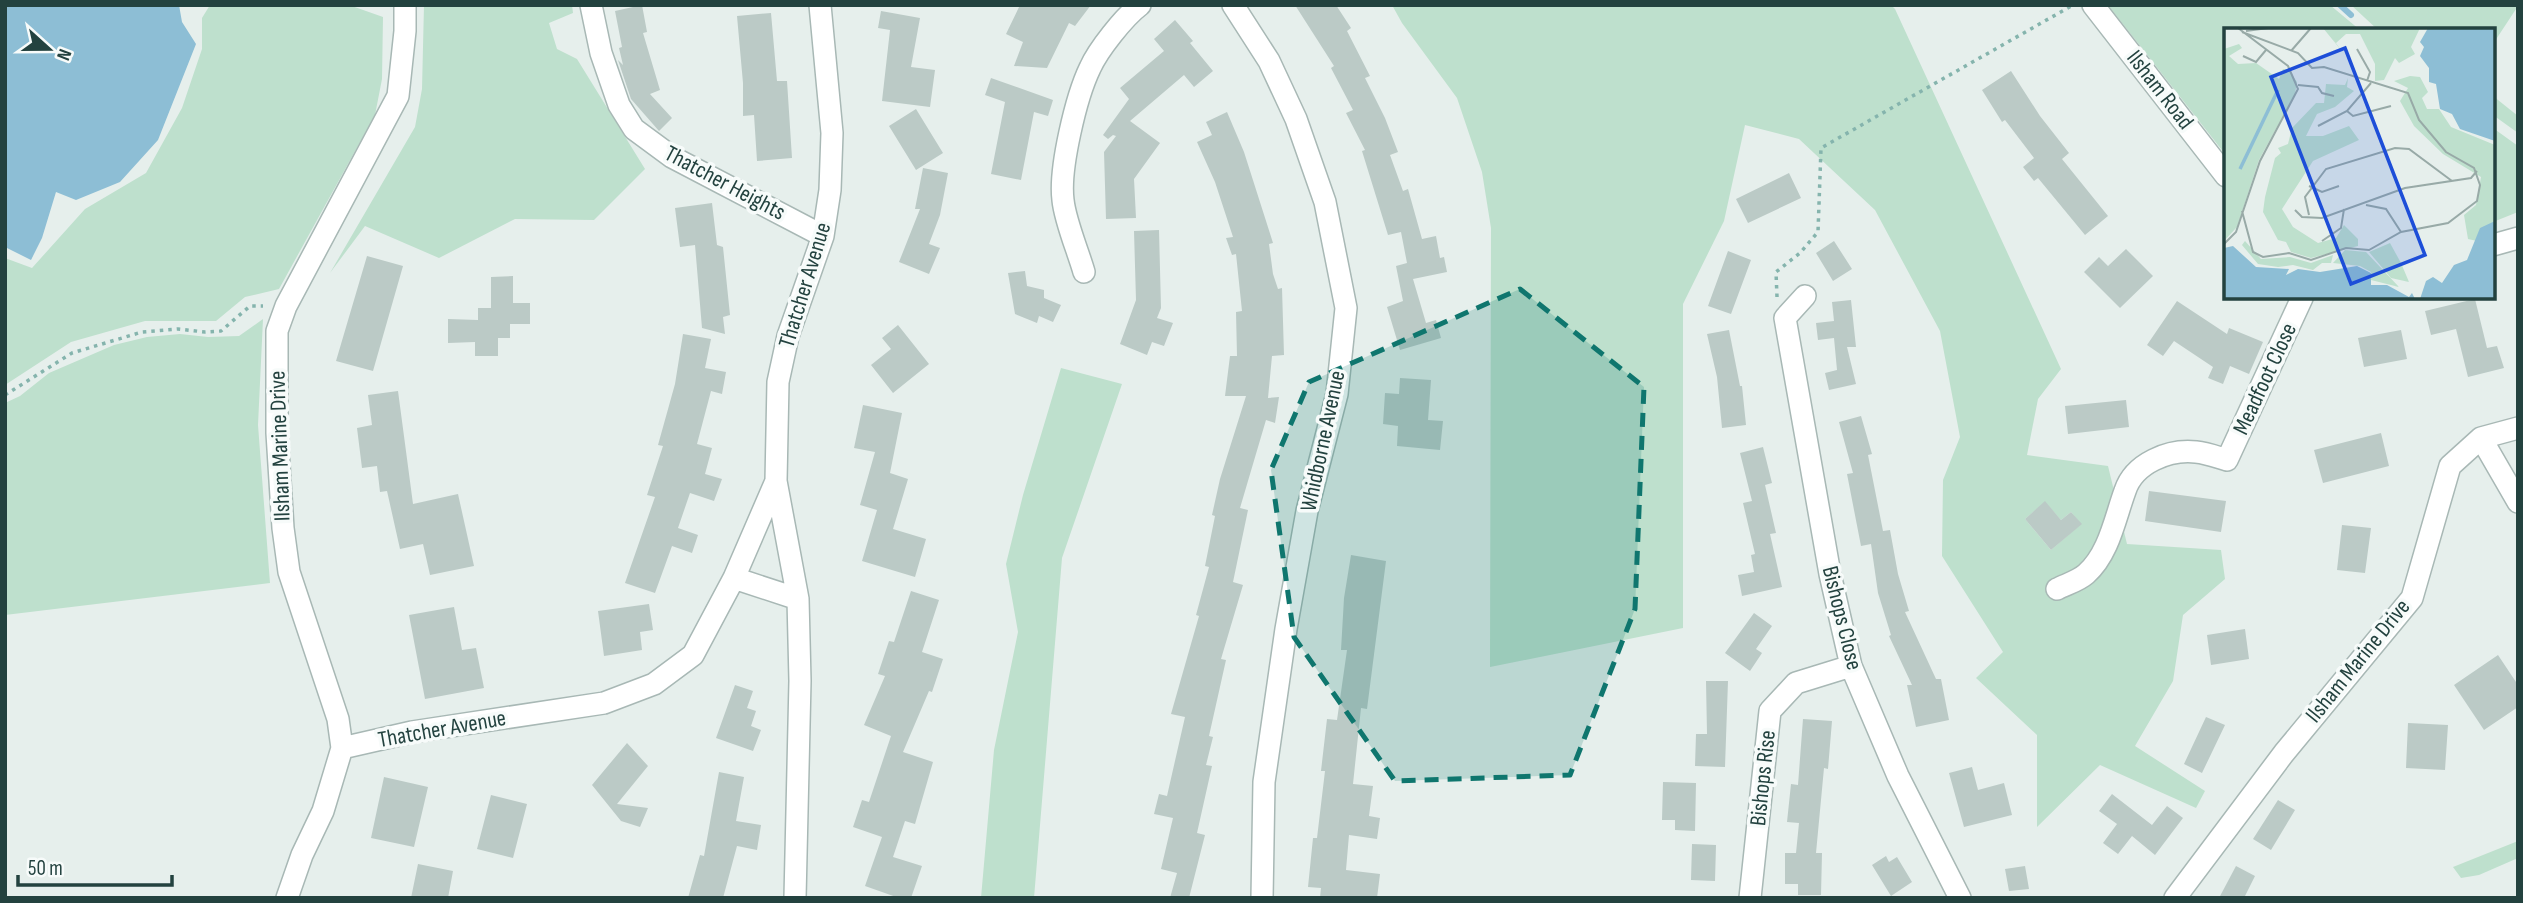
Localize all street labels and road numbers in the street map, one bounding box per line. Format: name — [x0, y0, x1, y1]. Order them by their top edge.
street label: Ilsham Road — [2120, 45, 2200, 135]
street label: Thatcher Heights — [660, 139, 790, 227]
street label: Thatcher Avenue — [773, 219, 837, 351]
street label: Meadfoot Close — [2227, 319, 2303, 439]
street label: Whidborne Avenue — [1294, 368, 1352, 514]
street label: Ilsham Marine Drive — [263, 370, 297, 522]
street label: Bishops Close — [1816, 563, 1868, 673]
street label: Ilsham Marine Drive — [2300, 594, 2416, 728]
street label: Thatcher Avenue — [376, 704, 508, 754]
street label: Bishops Rise — [1744, 729, 1782, 827]

